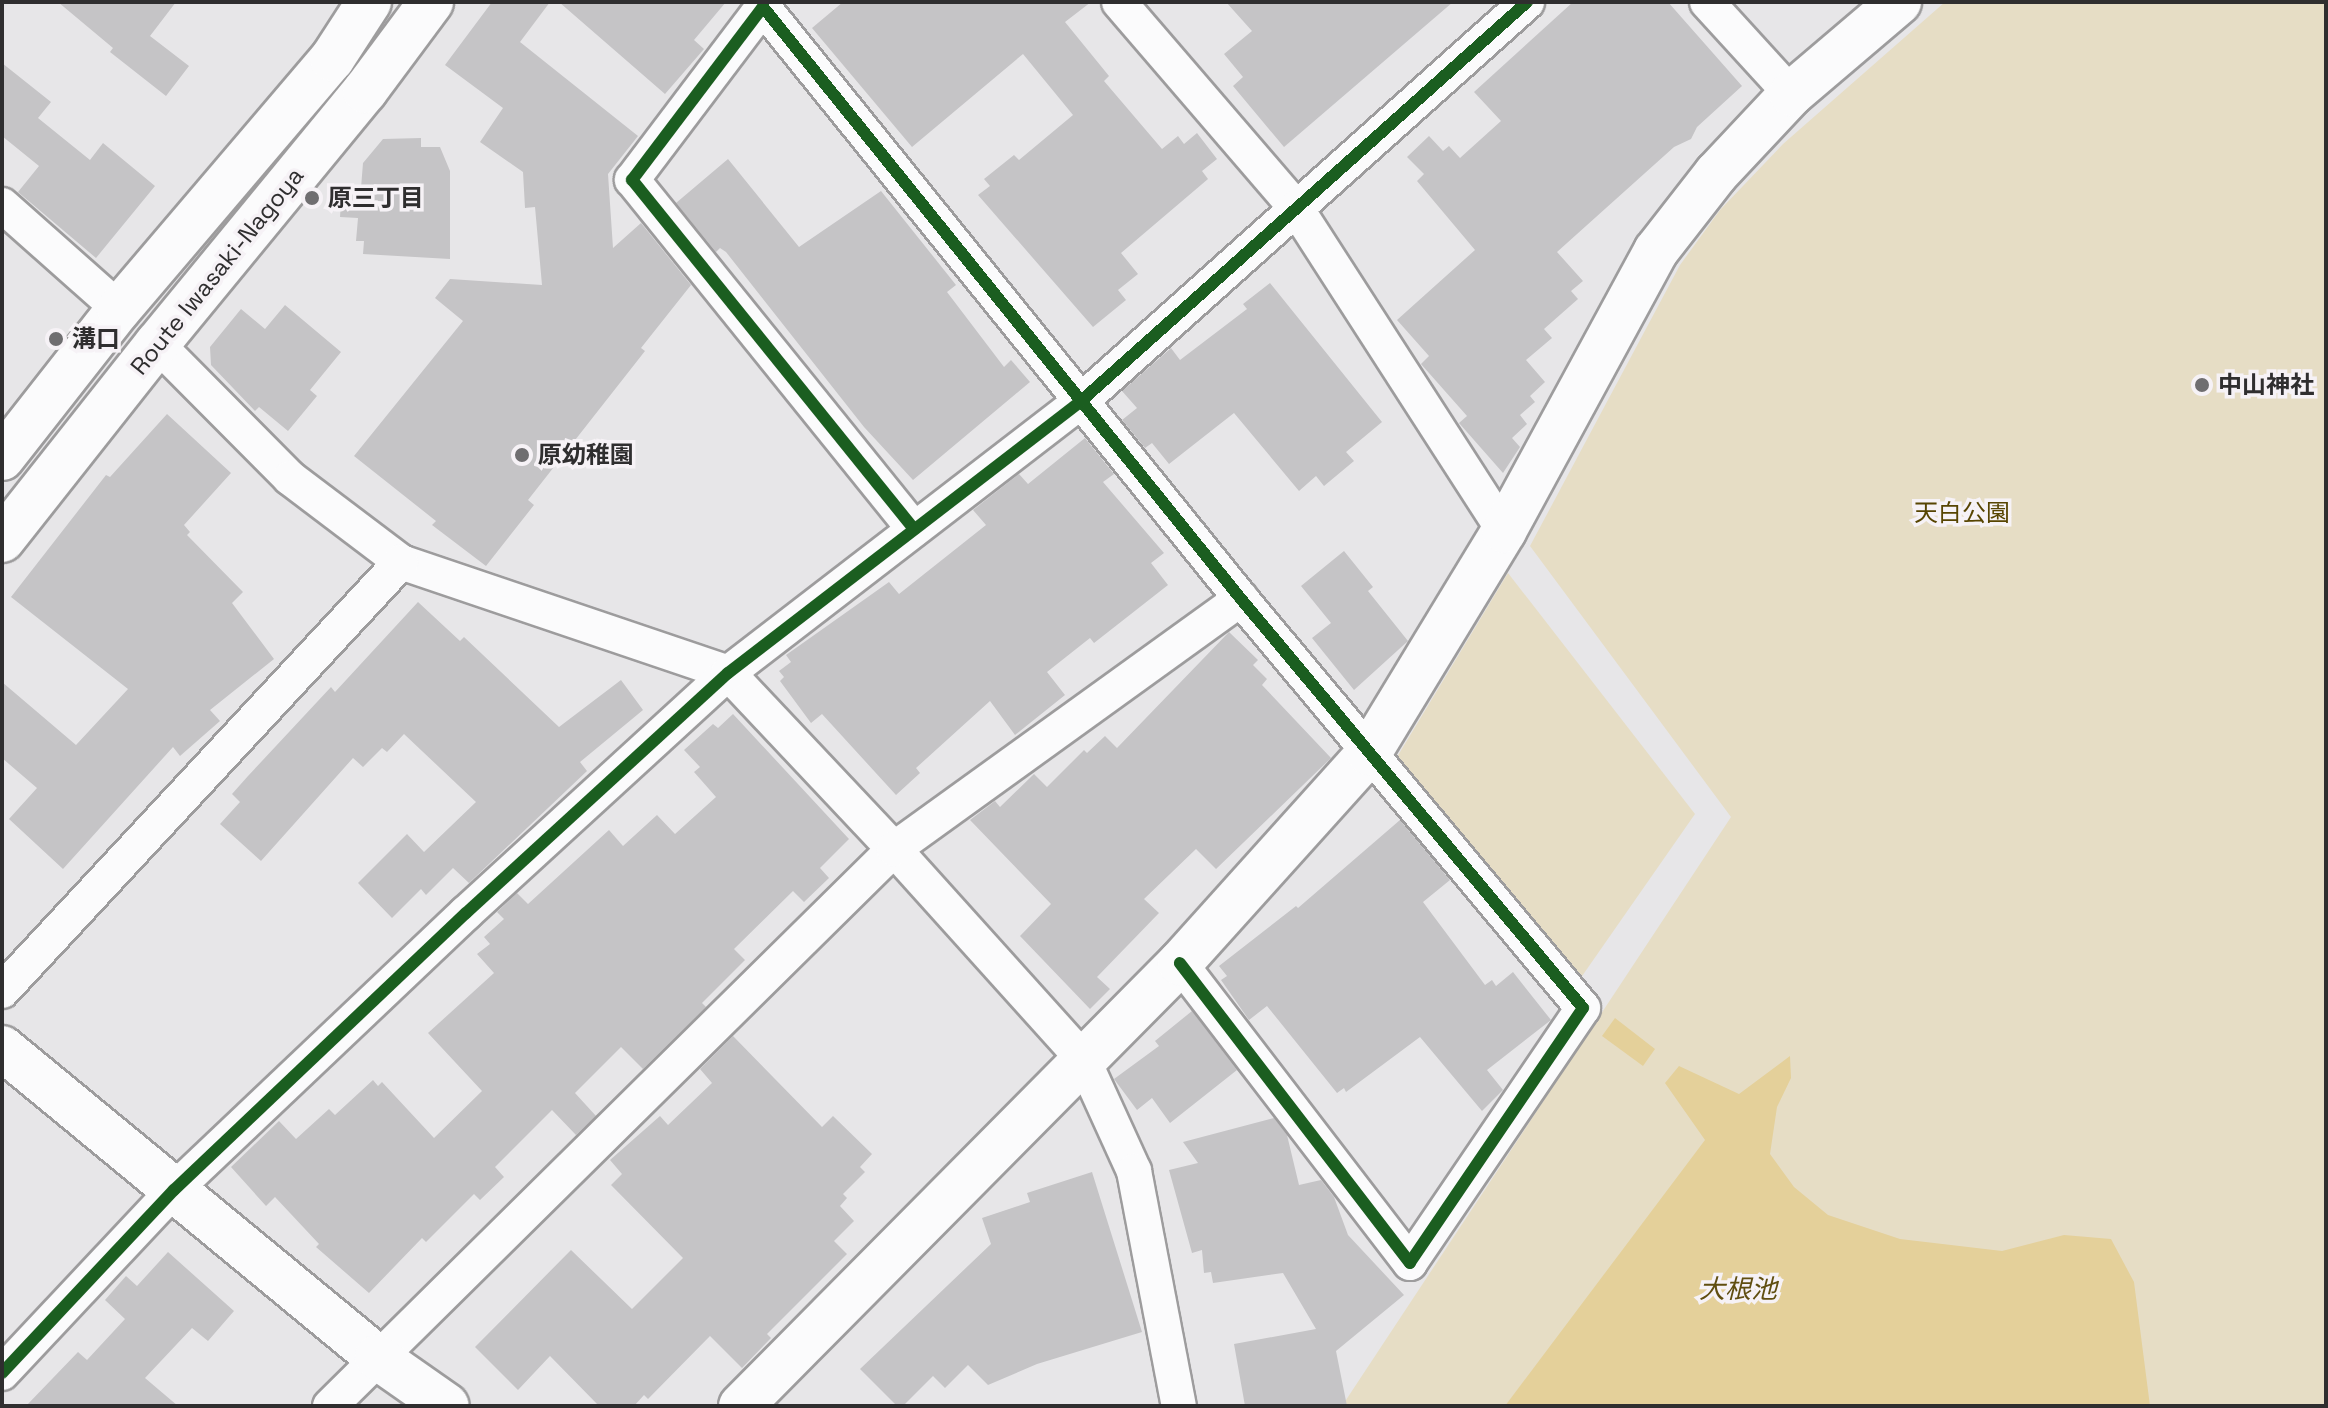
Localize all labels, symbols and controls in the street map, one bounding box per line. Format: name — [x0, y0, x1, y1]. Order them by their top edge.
street label: Route Iwasaki-Nagoya — [124, 162, 310, 380]
place label: 原三丁目 — [328, 184, 424, 212]
marker: 原三丁目 — [303, 189, 321, 207]
place label: 溝口 — [72, 325, 120, 353]
marker: 溝口 — [47, 330, 65, 348]
place label: 中山神社 — [2218, 371, 2314, 399]
marker: 中山神社 — [2193, 376, 2211, 394]
place label: 原幼稚園 — [538, 441, 634, 469]
marker: 原幼稚園 — [513, 446, 531, 464]
park label: 天白公園 — [1914, 499, 2010, 527]
water label: 大根池 — [1699, 1274, 1777, 1306]

